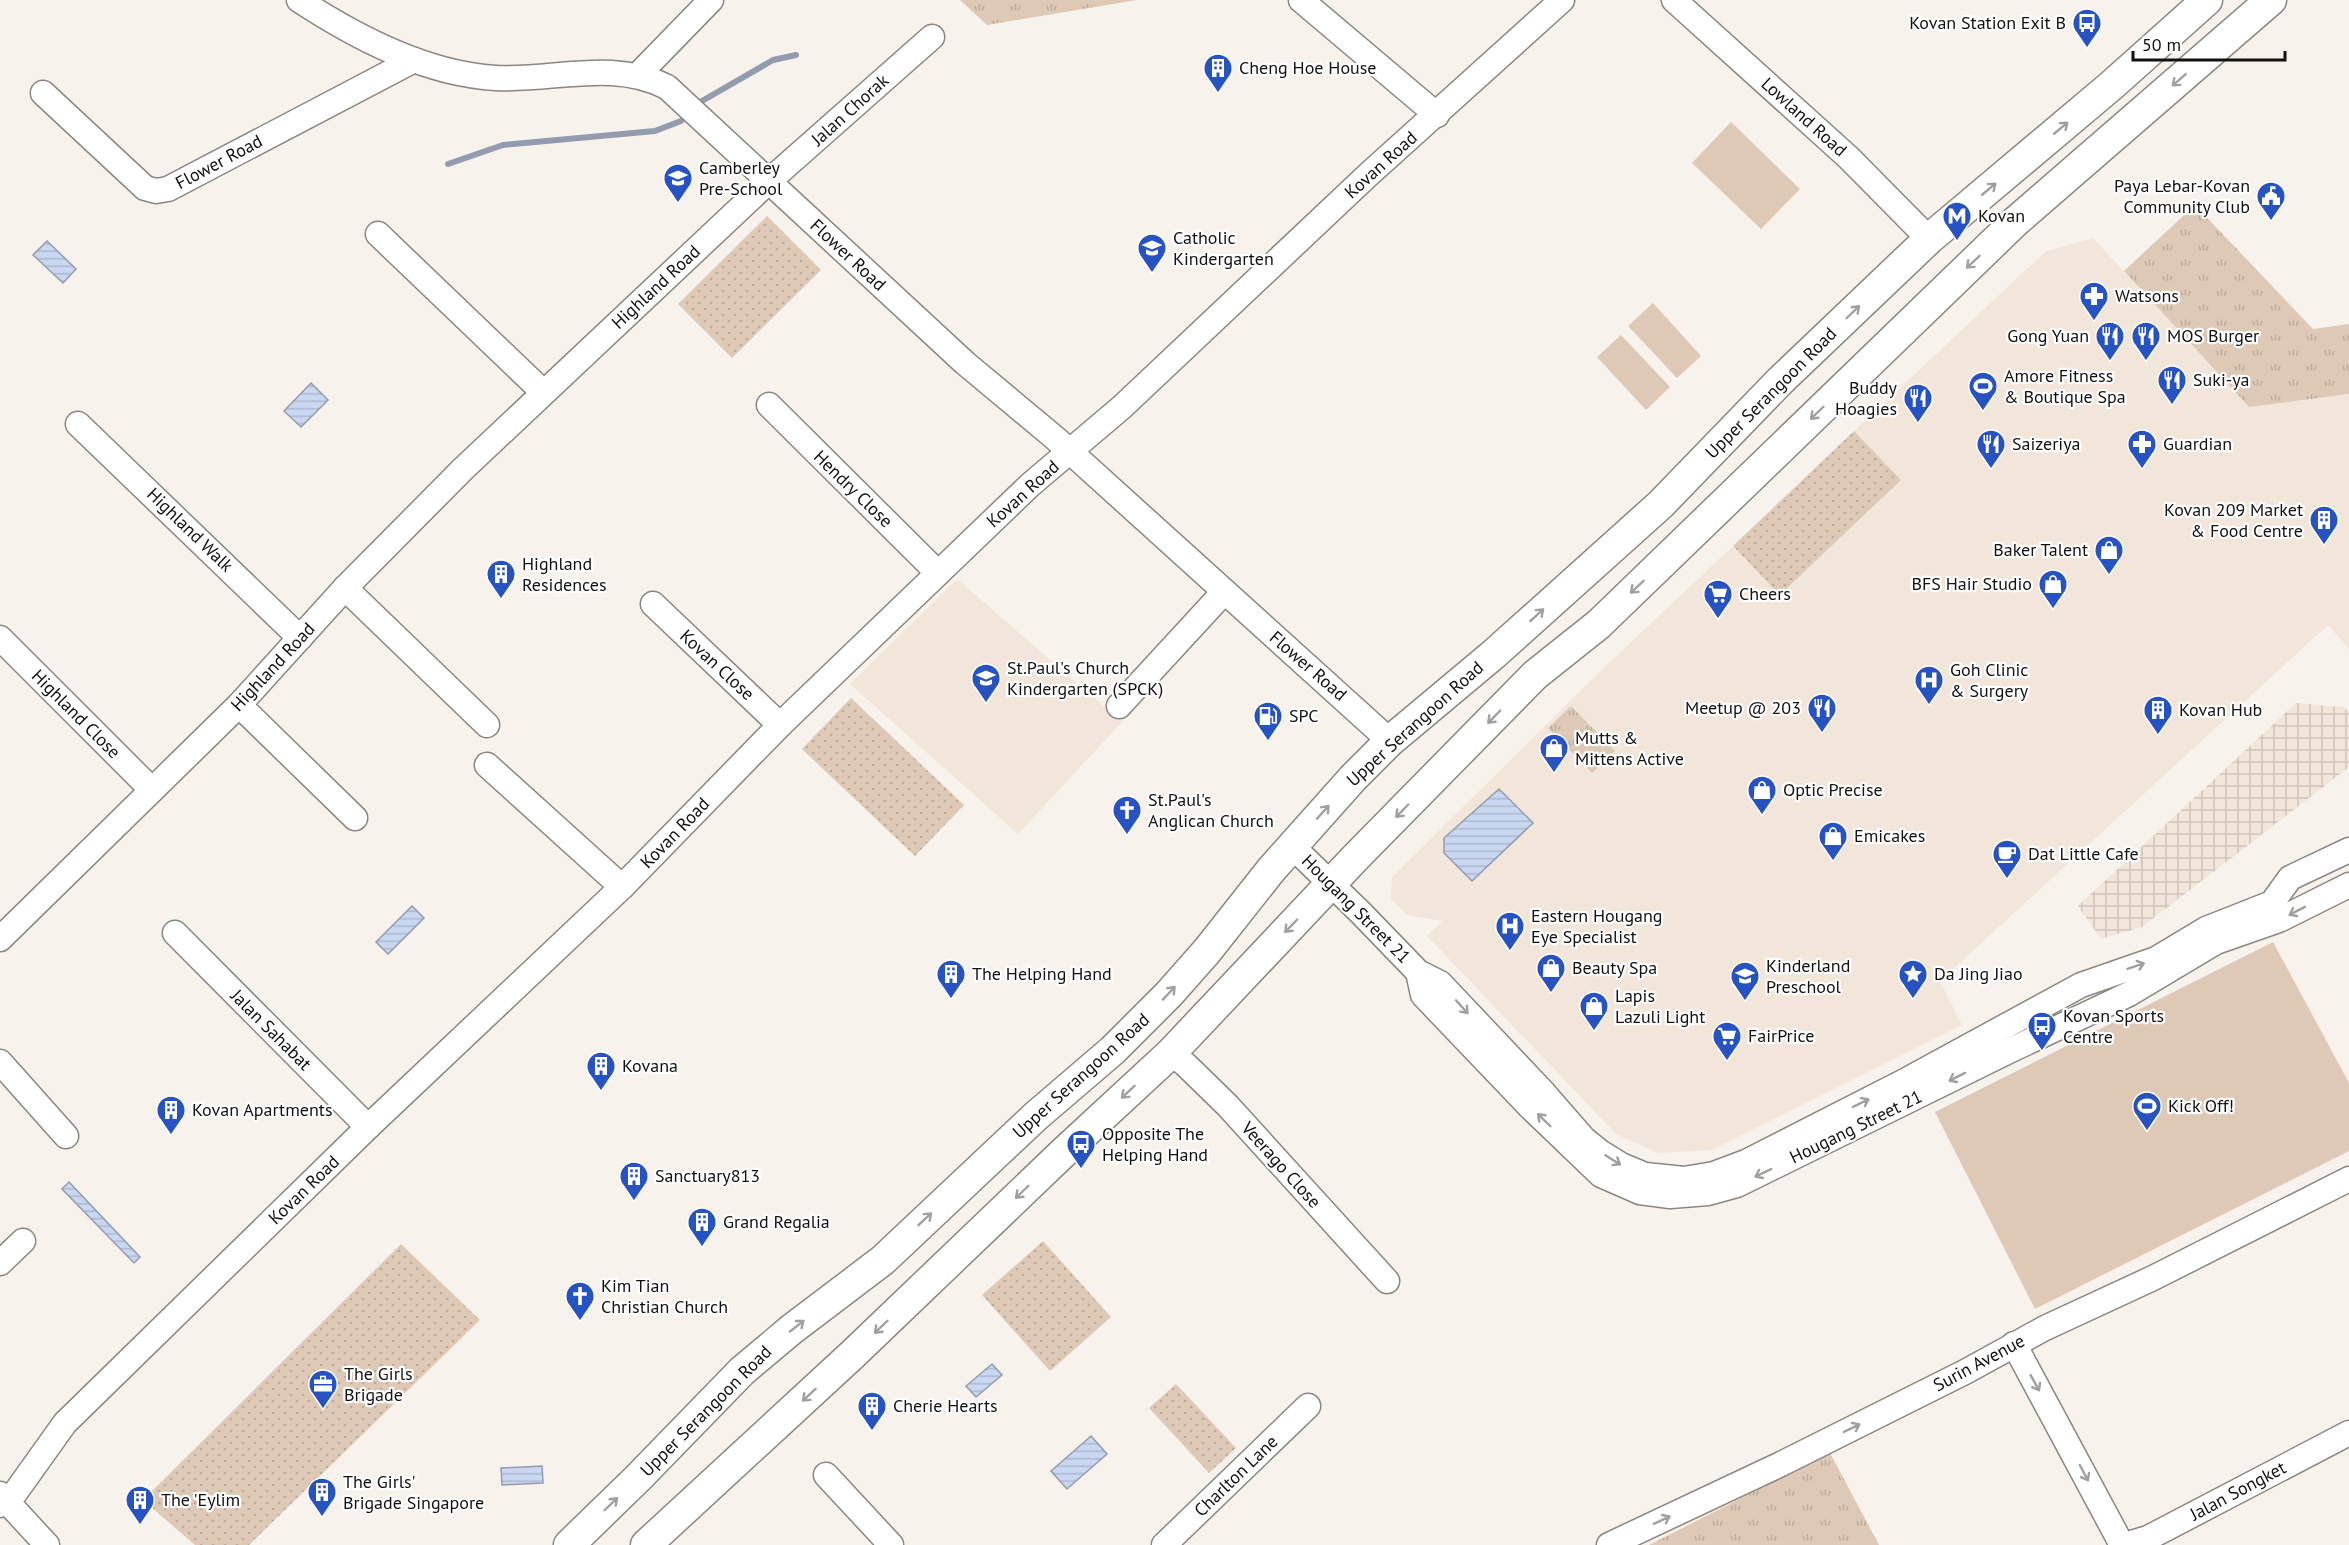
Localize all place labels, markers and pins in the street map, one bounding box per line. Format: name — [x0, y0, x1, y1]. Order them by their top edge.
bus stop icon: Kovan Station Exit B — [2071, 7, 2103, 49]
place label: Kovan Station Exit B — [1909, 11, 2066, 34]
building icon: Cheng Hoe House — [1202, 52, 1234, 94]
place label: Cheng Hoe House — [1239, 56, 1376, 79]
place label: Camberley Pre-School — [699, 156, 783, 200]
school or university icon: Camberley Pre-School — [662, 162, 694, 204]
place label: Paya Lebar-Kovan Community Club — [2114, 174, 2250, 218]
public building icon: Paya Lebar-Kovan Community Club — [2255, 180, 2287, 222]
metro station icon: Kovan — [1941, 200, 1973, 242]
place label: Kovan — [1978, 204, 2025, 227]
place label: Catholic Kindergarten — [1173, 226, 1274, 270]
school or university icon: Catholic Kindergarten — [1136, 232, 1168, 274]
pharmacy icon: Watsons — [2078, 280, 2110, 322]
place label: Watsons — [2115, 284, 2179, 307]
restaurant icon: Gong Yuan — [2094, 320, 2126, 362]
restaurant icon: MOS Burger — [2130, 320, 2162, 362]
place label: Gong Yuan — [2007, 324, 2089, 347]
place label: MOS Burger — [2167, 324, 2259, 347]
place label: Amore Fitness & Boutique Spa — [2004, 364, 2126, 408]
restaurant icon: Suki-ya — [2156, 364, 2188, 406]
place label: Suki-ya — [2193, 368, 2250, 391]
sports icon: Amore Fitness & Boutique Spa — [1967, 370, 1999, 412]
place label: Buddy Hoagies — [1835, 376, 1898, 420]
restaurant icon: Buddy Hoagies — [1902, 382, 1934, 424]
restaurant icon: Saizeriya — [1975, 428, 2007, 470]
pharmacy icon: Guardian — [2126, 428, 2158, 470]
place label: Saizeriya — [2012, 432, 2080, 455]
place label: Guardian — [2163, 432, 2232, 455]
place label: Kovan 209 Market & Food Centre — [2164, 498, 2303, 542]
building icon: Kovan 209 Market & Food Centre — [2308, 504, 2340, 546]
shop icon: Baker Talent — [2093, 534, 2125, 576]
place label: Baker Talent — [1993, 538, 2088, 561]
place label: Highland Residences — [522, 552, 607, 596]
building icon: Highland Residences — [485, 558, 517, 600]
shop icon: BFS Hair Studio — [2037, 568, 2069, 610]
place label: BFS Hair Studio — [1912, 572, 2032, 595]
supermarket icon: Cheers — [1702, 578, 1734, 620]
place label: Cheers — [1739, 582, 1791, 605]
place label: St.Paul's Church Kindergarten (SPCK) — [1007, 656, 1163, 700]
place label: Goh Clinic & Surgery — [1950, 658, 2029, 702]
school or university icon: St.Paul's Church Kindergarten (SPCK) — [970, 662, 1002, 704]
hospital icon: Goh Clinic & Surgery — [1913, 664, 1945, 706]
restaurant icon: Meetup @ 203 — [1806, 692, 1838, 734]
building icon: Kovan Hub — [2142, 694, 2174, 736]
place label: Meetup @ 203 — [1685, 696, 1801, 719]
place label: Kovan Hub — [2179, 698, 2262, 721]
fuel station icon: SPC — [1252, 700, 1284, 742]
place label: SPC — [1289, 704, 1319, 727]
place label: Mutts & Mittens Active — [1575, 726, 1684, 770]
shop icon: Mutts & Mittens Active — [1538, 732, 1570, 774]
shop icon: Optic Precise — [1746, 774, 1778, 816]
place label: Optic Precise — [1783, 778, 1883, 801]
place label: St.Paul's Anglican Church — [1148, 788, 1274, 832]
church icon: St.Paul's Anglican Church — [1111, 794, 1143, 836]
shop icon: Emicakes — [1817, 820, 1849, 862]
place label: Emicakes — [1854, 824, 1925, 847]
cafe icon: Dat Little Cafe — [1991, 838, 2023, 880]
place label: Dat Little Cafe — [2028, 842, 2139, 865]
place label: Eastern Hougang Eye Specialist — [1531, 904, 1663, 948]
hospital icon: Eastern Hougang Eye Specialist — [1494, 910, 1526, 952]
shop icon: Beauty Spa — [1535, 952, 1567, 994]
place label: Kinderland Preschool — [1766, 954, 1850, 998]
place label: Beauty Spa — [1572, 956, 1657, 979]
building icon: The Helping Hand — [935, 958, 967, 1000]
place icon: Da Jing Jiao — [1897, 958, 1929, 1000]
school or university icon: Kinderland Preschool — [1729, 960, 1761, 1002]
place label: The Helping Hand — [972, 962, 1112, 985]
place label: Da Jing Jiao — [1934, 962, 2023, 985]
place label: Lapis Lazuli Light — [1615, 984, 1705, 1028]
shop icon: Lapis Lazuli Light — [1578, 990, 1610, 1032]
place label: Kovan Sports Centre — [2063, 1004, 2164, 1048]
bus stop icon: Kovan Sports Centre — [2026, 1010, 2058, 1052]
supermarket icon: FairPrice — [1711, 1020, 1743, 1062]
place label: FairPrice — [1748, 1024, 1814, 1047]
building icon: Kovana — [585, 1050, 617, 1092]
place label: Kovana — [622, 1054, 678, 1077]
sports icon: Kick Off! — [2131, 1090, 2163, 1132]
building icon: Kovan Apartments — [155, 1094, 187, 1136]
place label: Kick Off! — [2168, 1094, 2234, 1117]
place label: Kovan Apartments — [192, 1098, 332, 1121]
place label: Opposite The Helping Hand — [1102, 1122, 1208, 1166]
bus stop icon: Opposite The Helping Hand — [1065, 1128, 1097, 1170]
building icon: Sanctuary813 — [618, 1160, 650, 1202]
place label: Sanctuary813 — [655, 1164, 760, 1187]
building icon: Grand Regalia — [686, 1206, 718, 1248]
place label: Grand Regalia — [723, 1210, 830, 1233]
place label: Kim Tian Christian Church — [601, 1274, 728, 1318]
church icon: Kim Tian Christian Church — [564, 1280, 596, 1322]
place label: The Girls Brigade — [344, 1362, 413, 1406]
office icon: The Girls Brigade — [307, 1368, 339, 1410]
building icon: Cherie Hearts — [856, 1390, 888, 1432]
place label: Cherie Hearts — [893, 1394, 998, 1417]
place label: The Girls' Brigade Singapore — [343, 1470, 484, 1514]
building icon: The Girls' Brigade Singapore — [306, 1476, 338, 1518]
building icon: The 'Eylim — [124, 1484, 156, 1526]
place label: The 'Eylim — [161, 1488, 240, 1511]

